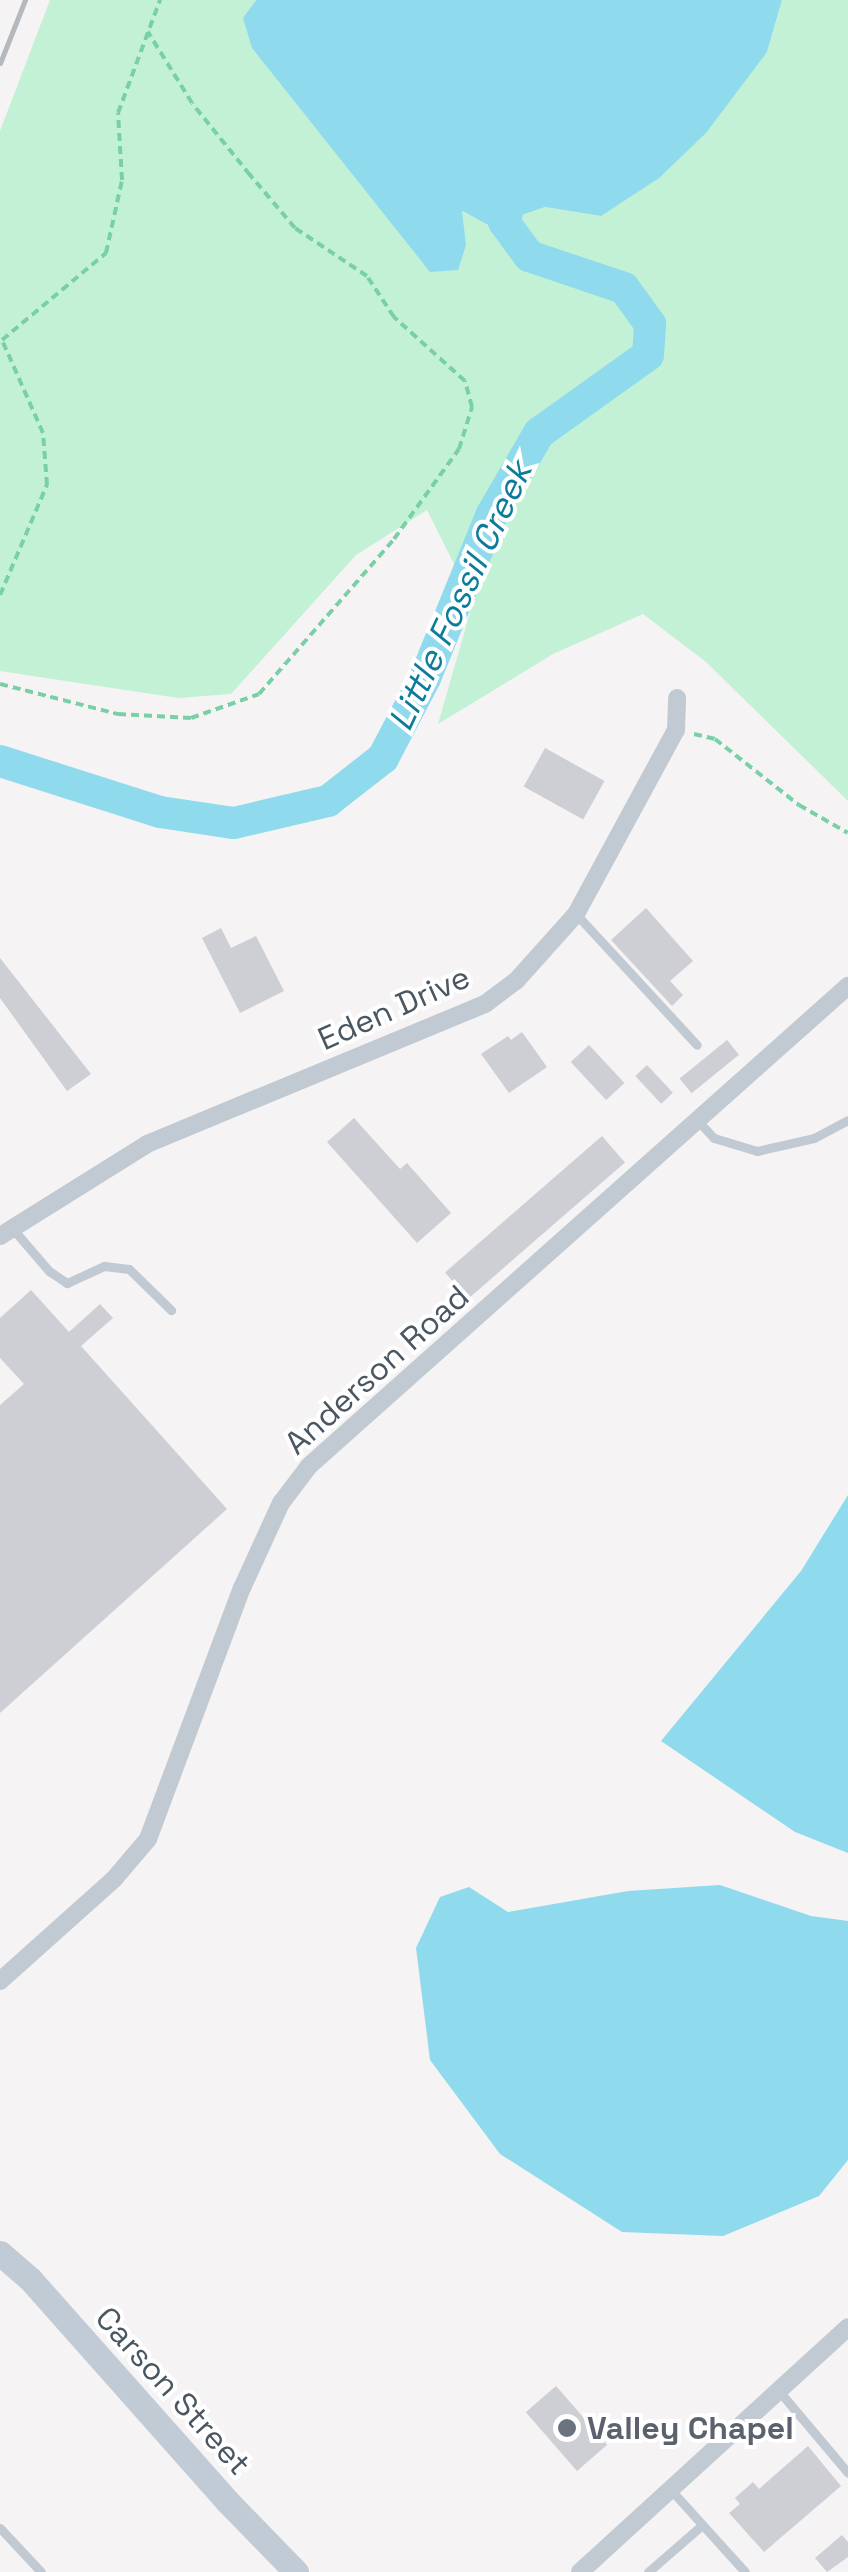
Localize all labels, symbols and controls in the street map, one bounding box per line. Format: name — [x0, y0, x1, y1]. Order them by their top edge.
water label: Little Fossil Creek — [379, 455, 541, 737]
street label: Eden Drive — [312, 958, 476, 1058]
street label: Anderson Road — [277, 1277, 477, 1463]
street label: Carson Street — [87, 2299, 259, 2483]
place label: Valley Chapel — [587, 2409, 794, 2447]
marker: Valley Chapel — [556, 2417, 578, 2439]

